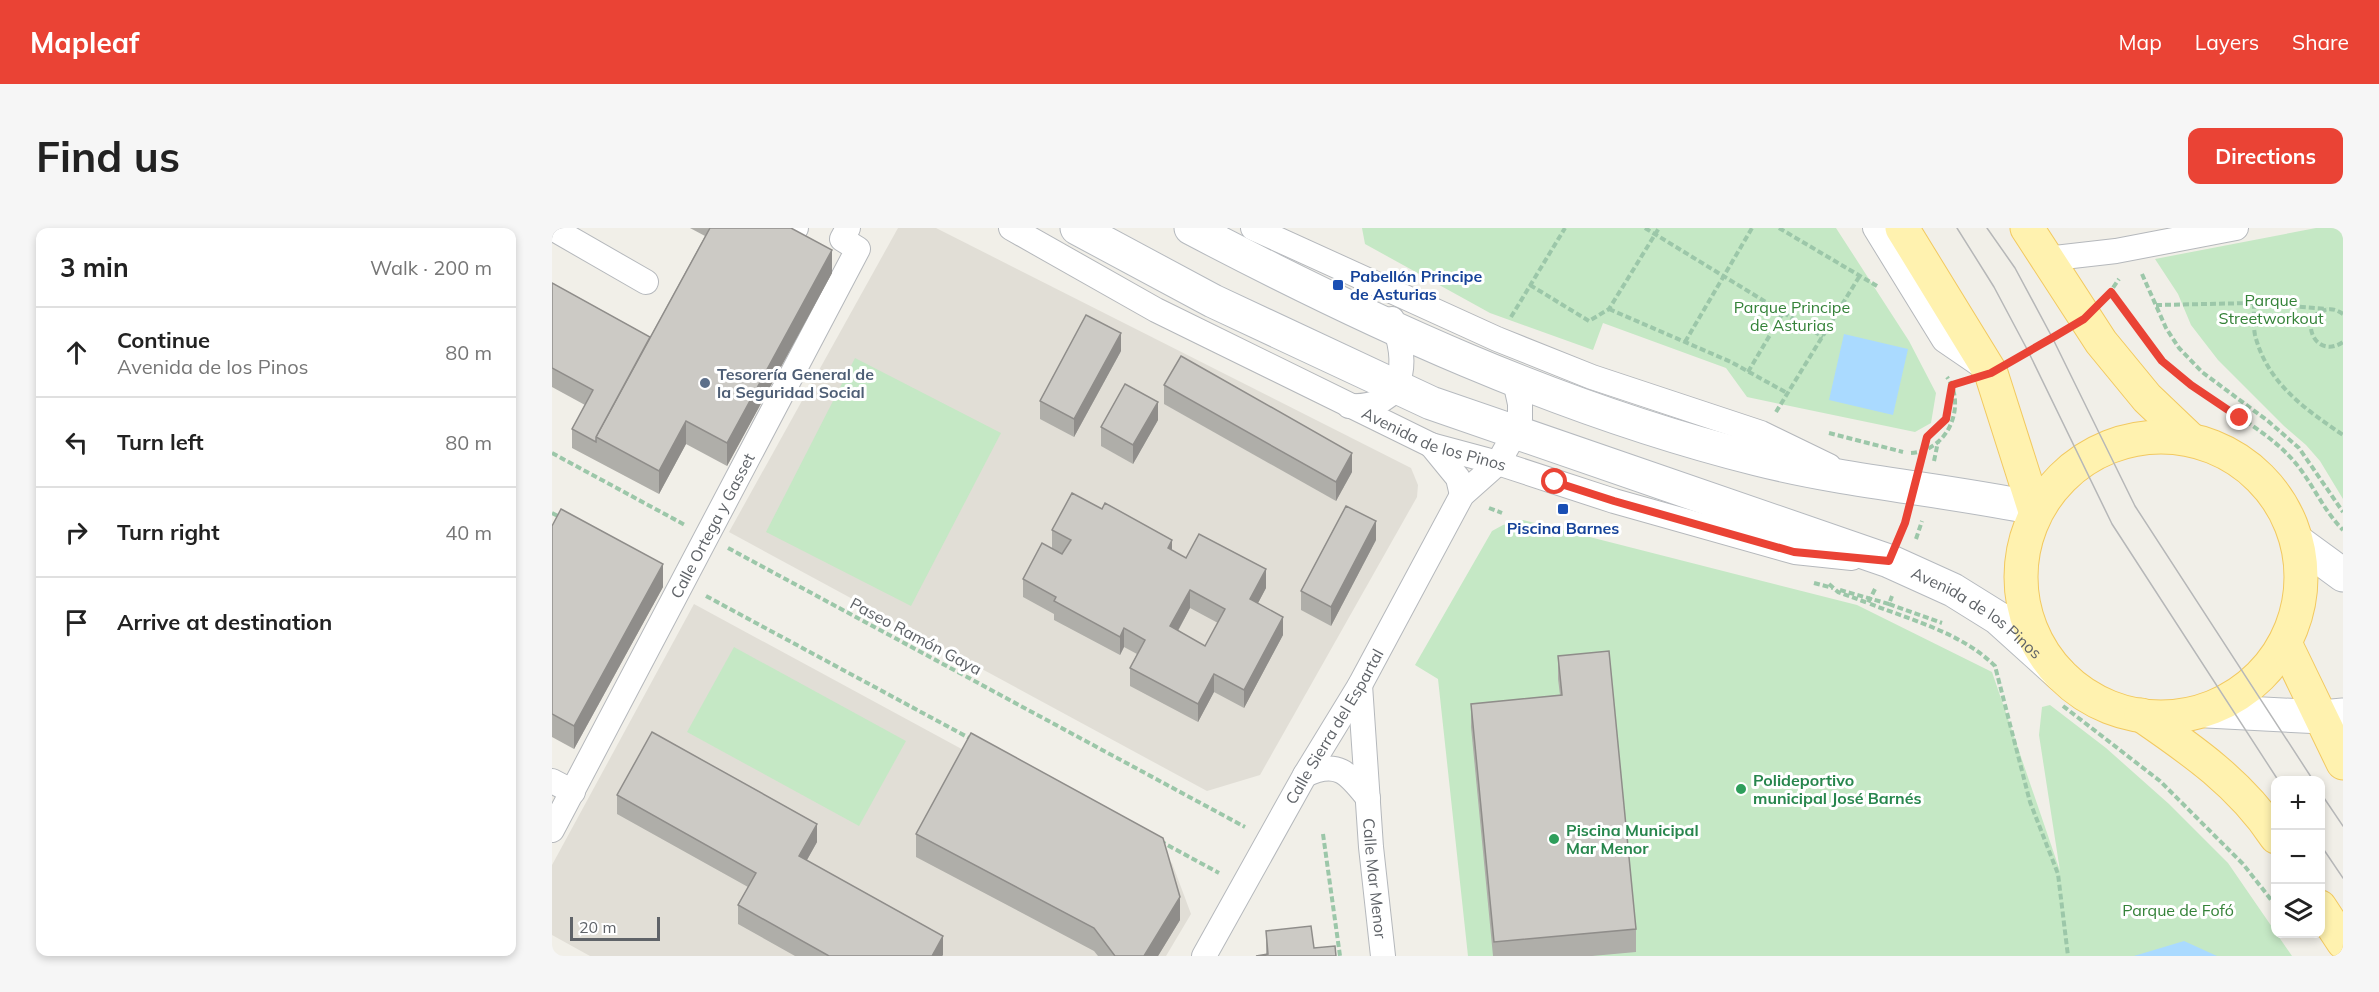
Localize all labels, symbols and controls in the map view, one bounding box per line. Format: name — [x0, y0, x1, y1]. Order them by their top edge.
text: Mapleaf — [30, 25, 139, 60]
text: Map — [2119, 29, 2162, 55]
text: Layers — [2195, 29, 2259, 55]
text: Share — [2292, 29, 2349, 55]
button: Directions — [2188, 128, 2343, 184]
text: Find us — [36, 130, 180, 183]
text: 3 min — [60, 251, 129, 284]
text: Walk · 200 m — [370, 255, 492, 280]
place label: Pabellón Principe de Asturias — [1350, 266, 1483, 304]
marker: Pabellón Principe de Asturias — [1331, 278, 1345, 292]
park label: Parque Streetworkout — [2218, 290, 2324, 328]
park label: Parque Principe de Asturias — [1734, 297, 1850, 335]
text: Continue — [117, 326, 210, 354]
icon: ahead — [60, 336, 93, 369]
text: 80 m — [445, 340, 492, 365]
text: Avenida de los Pinos — [117, 354, 309, 379]
place label: Tesorería General de la Seguridad Social — [717, 364, 874, 402]
marker: Tesorería General de la Seguridad Social — [698, 376, 712, 390]
street label: Avenida de los Pinos — [1359, 403, 1509, 475]
route end — [2226, 404, 2252, 430]
icon: left — [60, 426, 93, 459]
text: Turn left — [117, 428, 204, 456]
text: 80 m — [445, 430, 492, 455]
street label: Calle Ortega y Gasset — [666, 449, 759, 602]
route start — [1541, 468, 1567, 494]
marker: Piscina Barnes — [1556, 502, 1570, 516]
icon: right — [60, 516, 93, 549]
text: Turn right — [117, 518, 220, 546]
place label: Piscina Barnes — [1507, 518, 1619, 538]
text: 40 m — [445, 520, 492, 545]
street label: Avenida de los Pinos — [1908, 563, 2046, 663]
street label: Paseo Ramón Gaya — [847, 593, 985, 679]
icon: arrive — [60, 606, 93, 639]
text: Arrive at destination — [117, 608, 332, 636]
street label: Calle Sierra del Espartal — [1281, 645, 1388, 807]
place label: Polideportivo municipal José Barnés — [1753, 770, 1922, 808]
map controls — [2271, 776, 2325, 938]
button: + — [2271, 776, 2325, 830]
marker: Polideportivo municipal José Barnés — [1734, 782, 1748, 796]
street label: Calle Mar Menor — [1359, 818, 1391, 940]
place label: Piscina Municipal Mar Menor — [1566, 820, 1699, 858]
button: − — [2271, 830, 2325, 884]
marker: Piscina Municipal Mar Menor — [1547, 832, 1561, 846]
button: layers — [2271, 884, 2325, 938]
park label: Parque de Fofó — [2122, 900, 2234, 920]
scale bar — [570, 914, 660, 942]
text: 20 m — [579, 917, 616, 937]

